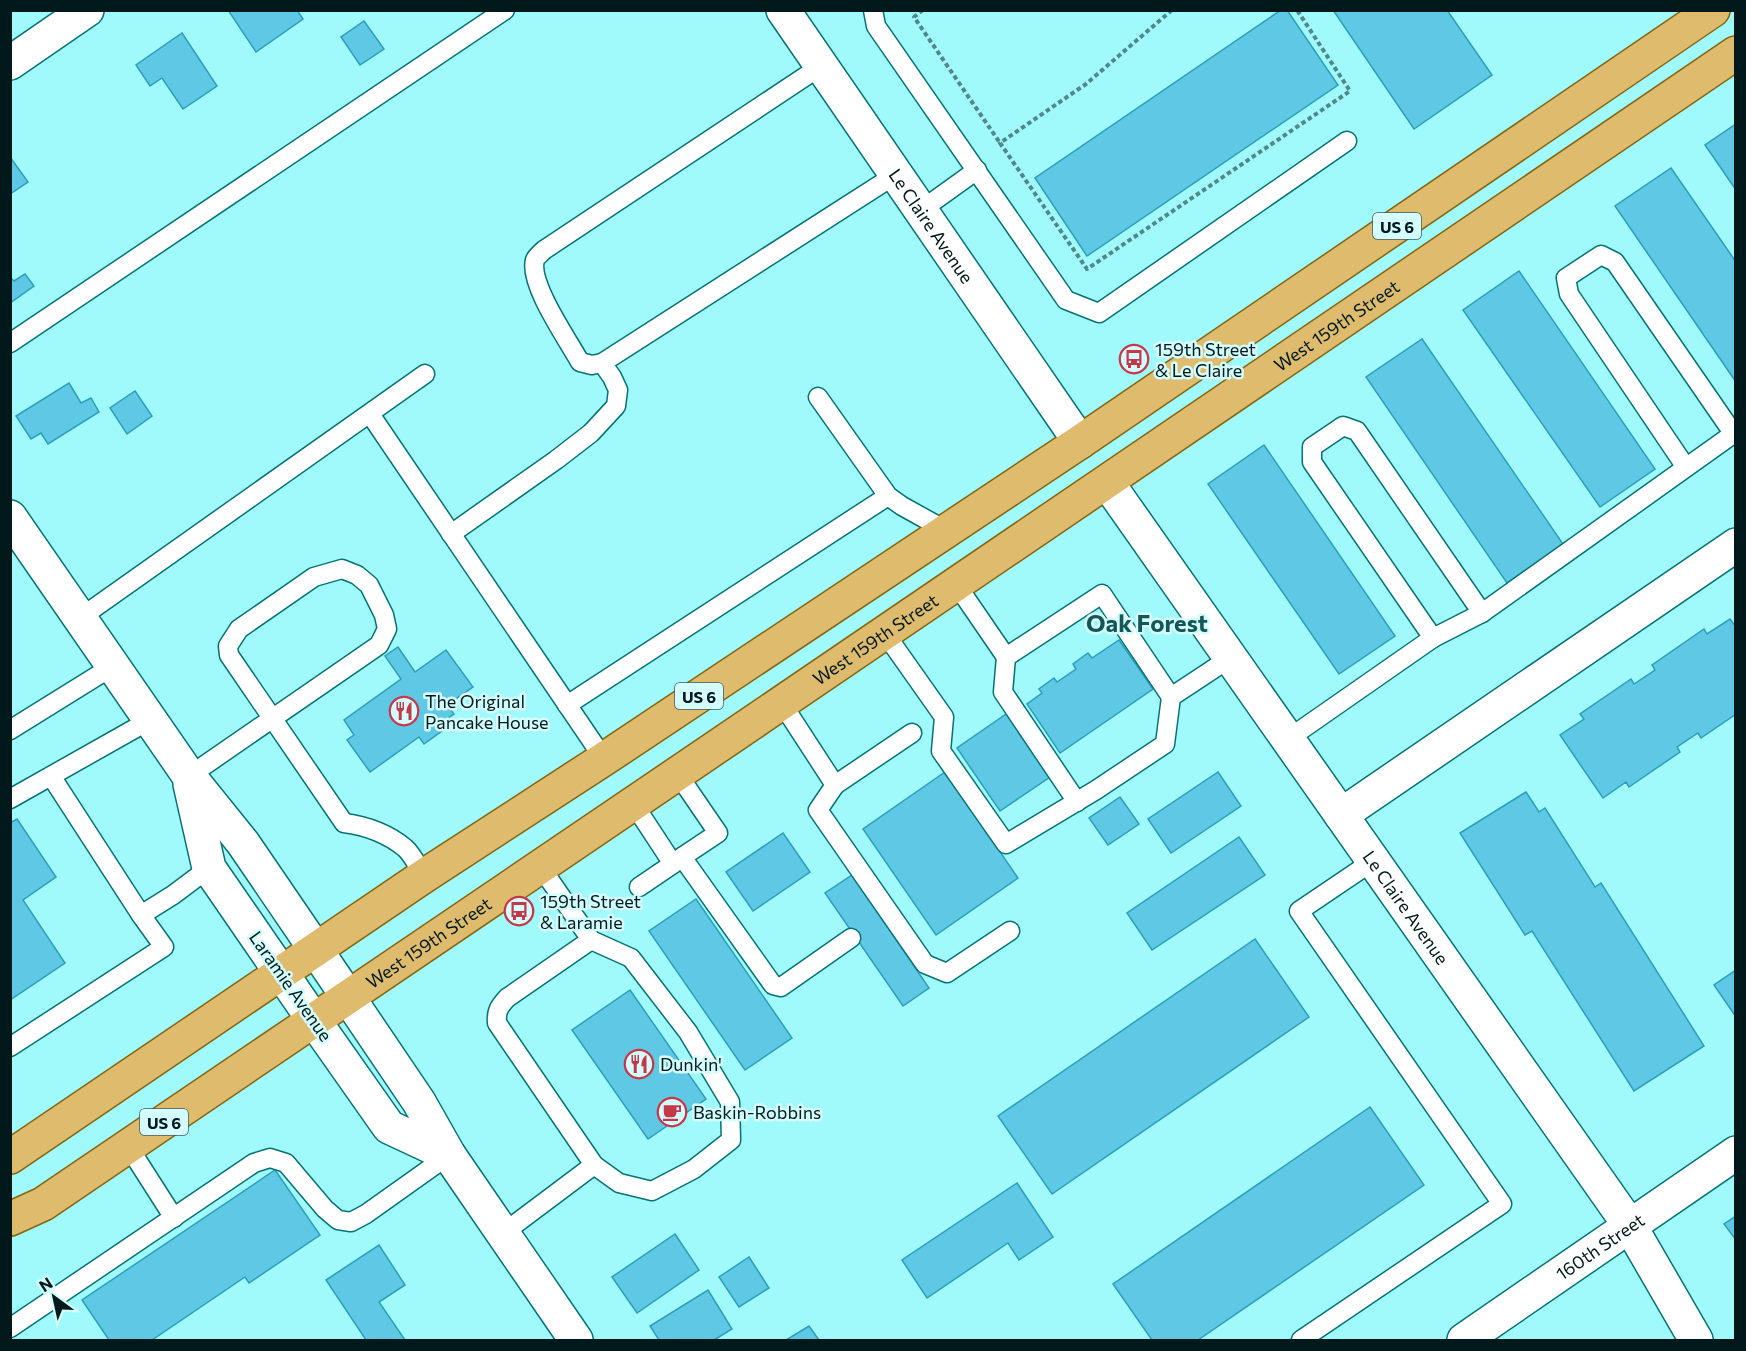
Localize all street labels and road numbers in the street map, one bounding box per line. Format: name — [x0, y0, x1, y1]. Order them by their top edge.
street label: Le Claire Avenue — [884, 164, 978, 287]
road number: US 6 — [1373, 213, 1421, 239]
street label: West 159th Street — [1270, 275, 1403, 376]
street label: West 159th Street — [808, 589, 942, 690]
road number: US 6 — [675, 683, 723, 709]
street label: Le Claire Avenue — [1358, 846, 1454, 969]
street label: West 159th Street — [362, 892, 495, 993]
street label: Laramie Avenue — [245, 927, 337, 1045]
road number: US 6 — [140, 1109, 188, 1135]
street label: 160th Street — [1552, 1208, 1648, 1285]

